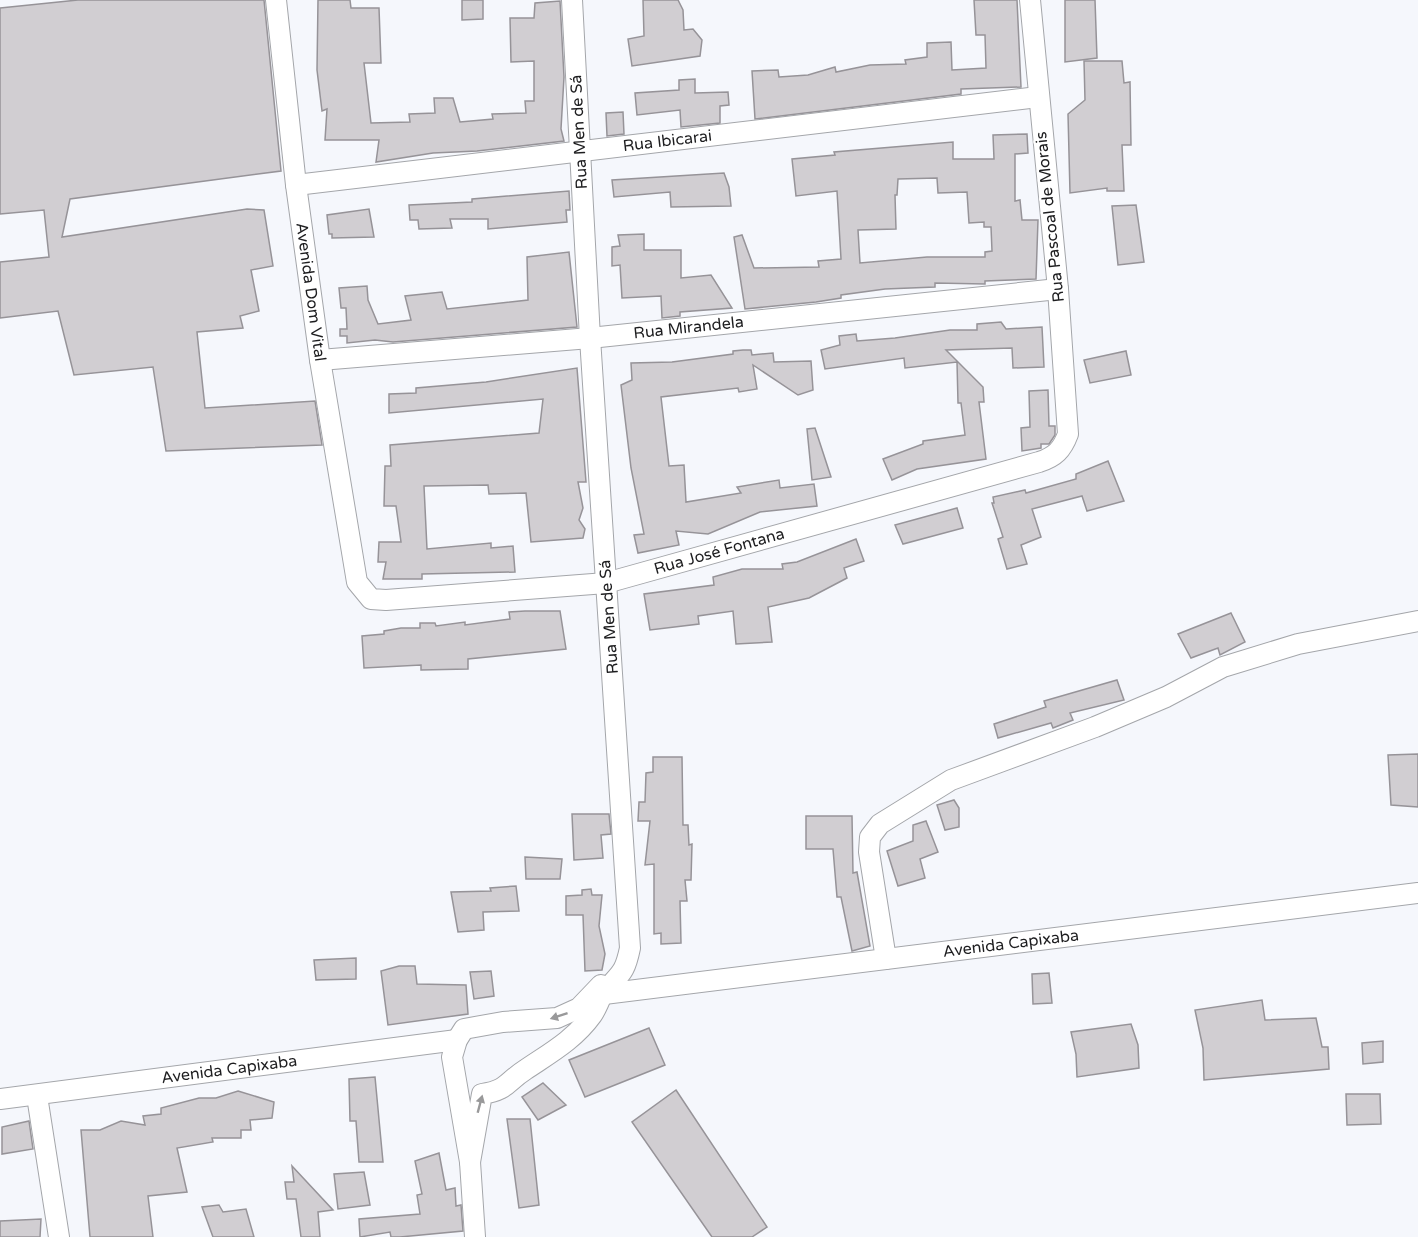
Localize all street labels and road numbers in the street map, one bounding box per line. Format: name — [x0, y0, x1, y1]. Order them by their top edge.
street label: Rua Men de Sá — [566, 74, 592, 190]
street label: Rua Ibicarai — [622, 126, 713, 156]
street label: Rua Pascoal de Morais — [1031, 131, 1069, 303]
street label: Avenida Dom Vital — [291, 221, 330, 363]
street label: Rua Mirandela — [632, 312, 745, 343]
street label: Rua José Fontana — [652, 524, 787, 579]
street label: Rua Men de Sá — [595, 559, 623, 675]
street label: Avenida Capixaba — [942, 925, 1080, 962]
street label: Avenida Capixaba — [160, 1051, 298, 1088]

